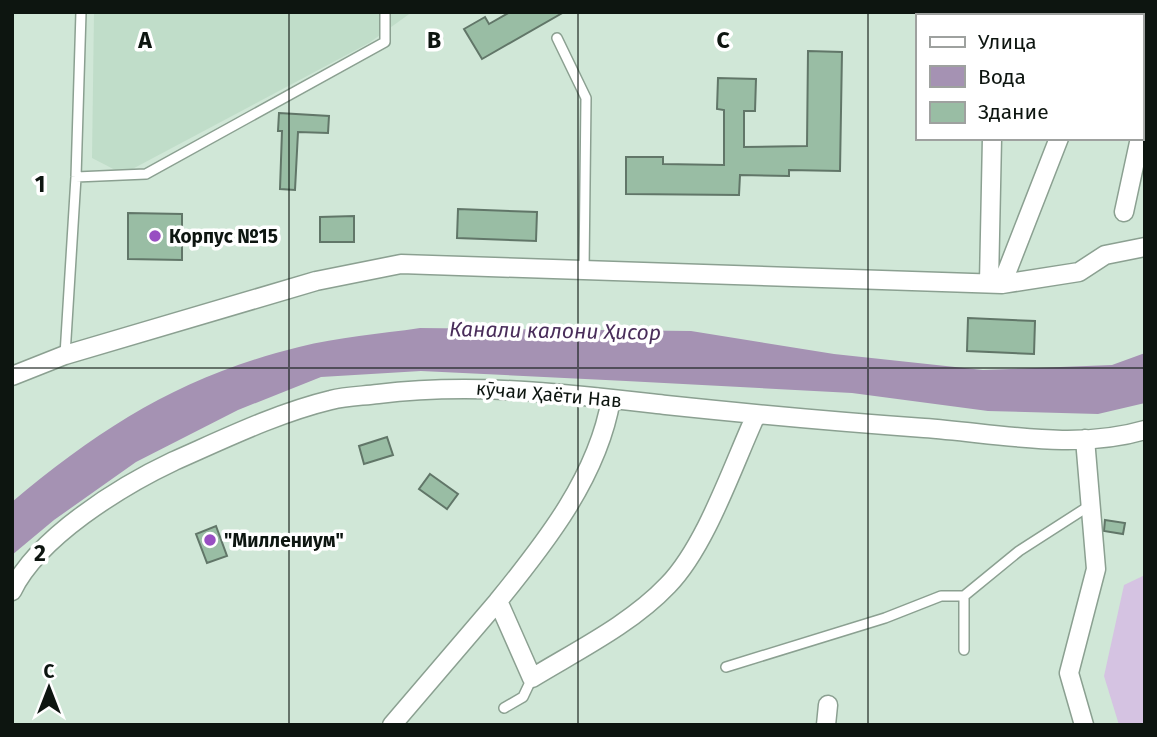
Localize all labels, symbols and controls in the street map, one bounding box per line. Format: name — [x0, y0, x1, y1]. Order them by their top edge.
legend — [916, 14, 1143, 140]
text: A — [137, 26, 152, 54]
text: B — [427, 26, 441, 54]
text: C — [716, 26, 730, 54]
text: Улица — [978, 29, 1037, 55]
text: Вода — [978, 64, 1026, 90]
text: Здание — [978, 99, 1049, 125]
text: 1 — [35, 170, 45, 198]
place label: Корпус №15 — [169, 225, 278, 248]
marker: Корпус №15 — [147, 228, 163, 244]
water label: Канали калони Ҳисор — [449, 316, 661, 346]
street label: кӯчаи Ҳаёти Нав — [475, 377, 623, 412]
place label: "Миллениум" — [224, 529, 344, 552]
marker: "Миллениум" — [202, 532, 218, 548]
text: 2 — [34, 539, 46, 567]
north arrow — [14, 653, 84, 723]
text: С — [44, 660, 55, 683]

